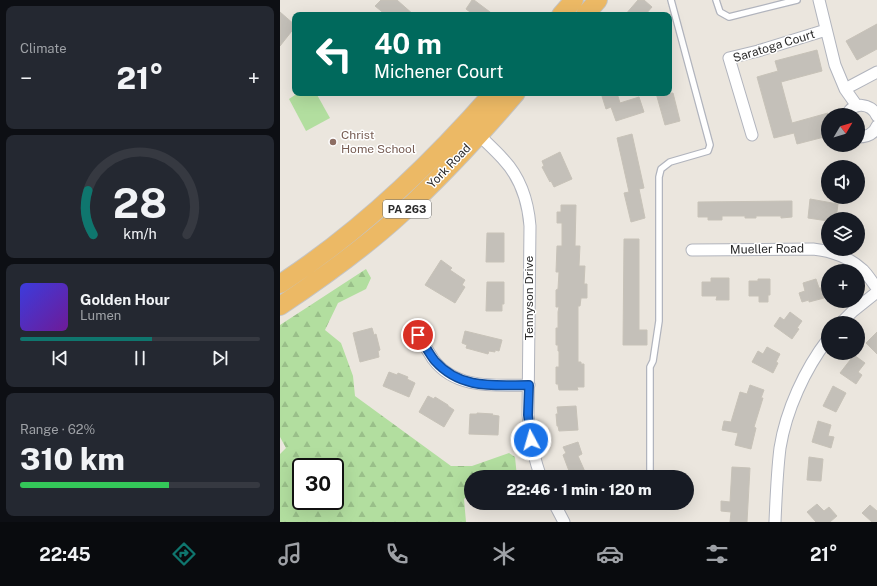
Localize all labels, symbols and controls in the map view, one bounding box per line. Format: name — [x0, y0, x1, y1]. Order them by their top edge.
text: 40 m — [374, 27, 442, 60]
street label: Saratoga Court — [731, 27, 817, 65]
icon: left — [308, 28, 360, 80]
text: Climate — [20, 41, 67, 56]
text: 21° — [116, 60, 164, 96]
text: Michener Court — [374, 61, 504, 82]
text: − — [20, 65, 32, 91]
text: + — [248, 65, 260, 91]
north arrow — [821, 108, 865, 152]
map controls — [821, 108, 865, 360]
place label: Christ Home School — [341, 128, 416, 156]
marker: Christ Home School — [328, 137, 338, 147]
street label: York Road — [424, 141, 474, 191]
button: sound — [821, 160, 865, 204]
text: 28 — [113, 177, 167, 226]
road number: PA 263 — [383, 200, 431, 218]
button: layers — [821, 212, 865, 256]
text: km/h — [123, 224, 157, 241]
street label: Mueller Road — [730, 241, 804, 257]
street label: Tennyson Drive — [522, 256, 536, 340]
button: + — [821, 264, 865, 308]
text: Golden Hour — [80, 291, 170, 308]
text: Lumen — [80, 308, 121, 323]
button: − — [821, 316, 865, 360]
pin — [401, 318, 435, 352]
icon: arrive — [407, 324, 429, 346]
icon: previous — [49, 347, 71, 369]
icon: pause — [129, 347, 151, 369]
icon: next — [209, 347, 231, 369]
position arrow — [510, 419, 552, 461]
text: Range · 62% — [20, 422, 95, 437]
text: 310 km — [20, 441, 125, 477]
speed limit sign: 30 — [292, 458, 344, 510]
text: 22:46 · 1 min · 120 m — [506, 481, 652, 498]
icon: directions — [170, 540, 198, 568]
icon: music — [276, 540, 304, 568]
icon: phone — [383, 540, 411, 568]
icon: climate — [490, 540, 518, 568]
icon: car — [596, 540, 624, 568]
icon: filters — [703, 540, 731, 568]
text: 22:45 — [39, 544, 91, 565]
text: 21° — [810, 544, 838, 565]

